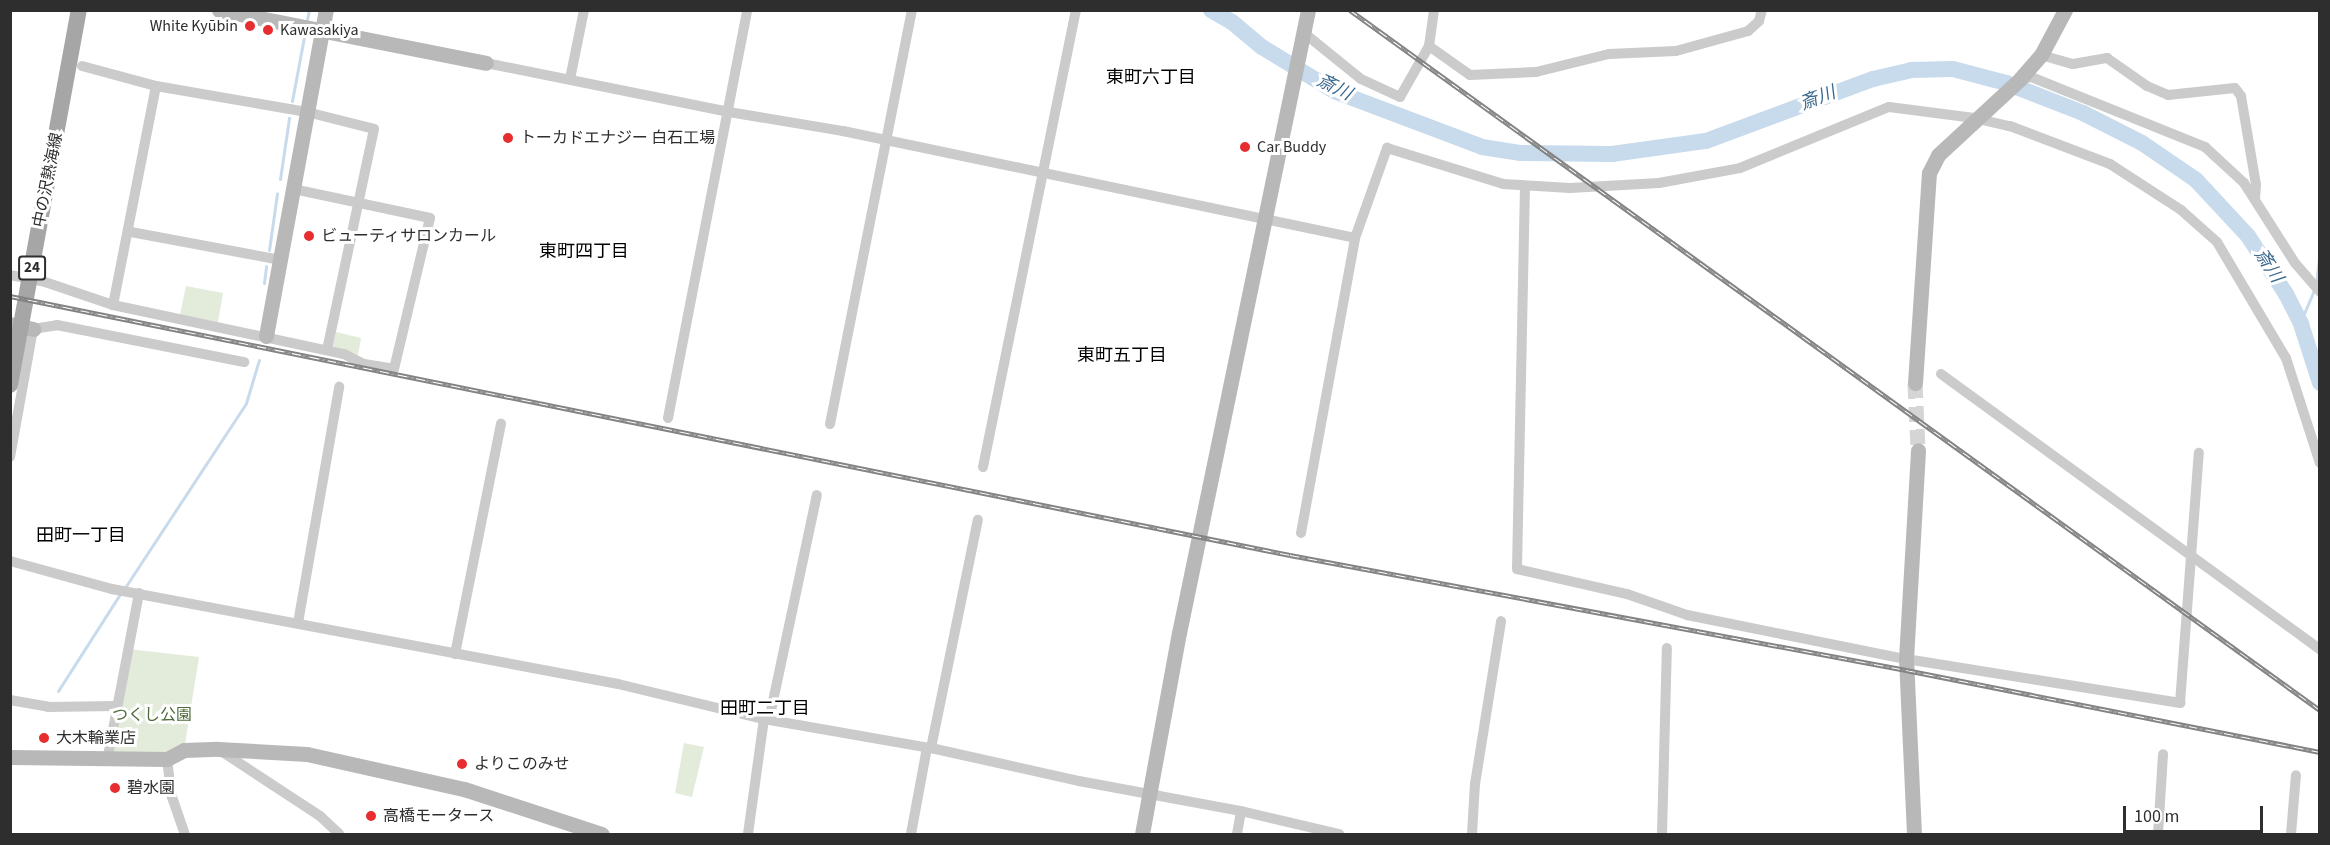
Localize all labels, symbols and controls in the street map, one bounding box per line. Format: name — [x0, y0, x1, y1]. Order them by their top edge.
place label: White Kyūbin — [150, 16, 238, 36]
marker: White Kyūbin — [243, 19, 257, 33]
place label: Kawasakiya — [280, 20, 359, 40]
marker: Kawasakiya — [261, 23, 275, 37]
district label: 東町六丁目 — [1106, 67, 1196, 89]
water label: 斎川 — [1313, 70, 1355, 106]
water label: 斎川 — [1797, 82, 1839, 116]
place label: トーカドエナジー 白石工場 — [520, 128, 715, 148]
street label: 中の沢熱海線 — [29, 131, 67, 229]
marker: トーカドエナジー 白石工場 — [501, 131, 515, 145]
place label: Car Buddy — [1257, 137, 1326, 157]
marker: Car Buddy — [1238, 140, 1252, 154]
place label: ビューティサロンカール — [321, 226, 497, 246]
marker: ビューティサロンカール — [302, 229, 316, 243]
district label: 東町四丁目 — [539, 241, 629, 263]
water label: 斎川 — [2249, 245, 2287, 287]
road number: 24 — [17, 256, 47, 280]
district label: 東町五丁目 — [1077, 345, 1167, 367]
district label: 田町一丁目 — [36, 525, 126, 547]
district label: 田町二丁目 — [720, 698, 810, 720]
park label: つくし公園 — [112, 705, 192, 725]
place label: 大木輪業店 — [56, 728, 136, 748]
marker: 大木輪業店 — [37, 731, 51, 745]
place label: よりこのみせ — [474, 754, 570, 774]
marker: よりこのみせ — [455, 757, 469, 771]
place label: 碧水園 — [127, 778, 175, 798]
marker: 碧水園 — [108, 781, 122, 795]
scale bar — [2126, 794, 2266, 832]
text: 100 m — [2134, 804, 2179, 829]
place label: 高橋モータース — [383, 806, 495, 826]
marker: 高橋モータース — [364, 809, 378, 823]

